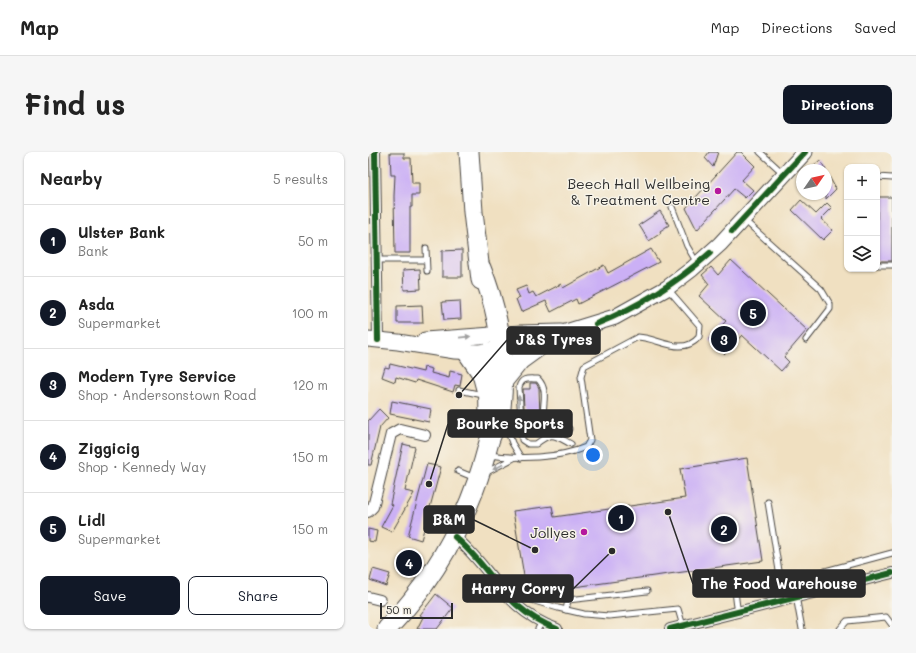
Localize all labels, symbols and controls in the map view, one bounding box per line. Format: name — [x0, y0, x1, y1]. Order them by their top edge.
text: Map — [20, 15, 59, 40]
text: Map — [711, 18, 739, 37]
text: Directions — [761, 18, 832, 37]
text: Saved — [854, 18, 896, 37]
button: Directions — [783, 85, 892, 124]
text: Find us — [24, 86, 125, 122]
north arrow — [796, 164, 832, 200]
map controls — [844, 164, 880, 272]
button: + — [844, 164, 880, 200]
text: Nearby — [40, 167, 102, 189]
text: 5 results — [273, 170, 328, 187]
place label: Beech Hall Wellbeing & Treatment Centre — [567, 174, 710, 209]
marker: Beech Hall Wellbeing & Treatment Centre — [713, 186, 723, 196]
button: − — [844, 200, 880, 236]
text: Ulster Bank — [78, 222, 165, 242]
text: 1 — [50, 232, 56, 249]
text: 50 m — [298, 232, 328, 249]
button: layers — [844, 236, 880, 272]
text: Bank — [78, 242, 108, 259]
text: Asda — [78, 294, 115, 314]
pin: 5 — [740, 298, 766, 328]
text: 2 — [49, 304, 57, 321]
text: 100 m — [292, 304, 328, 321]
text: Supermarket — [78, 314, 161, 331]
pin: 3 — [711, 324, 737, 354]
callout: J&S Tyres — [507, 327, 600, 354]
text: J&S Tyres — [515, 329, 593, 349]
one-way arrow — [459, 334, 471, 341]
text: Modern Tyre Service — [78, 366, 236, 386]
text: 3 — [49, 376, 57, 393]
text: 120 m — [292, 376, 328, 393]
text: Shop · Andersonstown Road — [78, 386, 256, 403]
one-way arrow — [516, 395, 523, 407]
callout: Bourke Sports — [448, 410, 572, 437]
text: Bourke Sports — [456, 413, 564, 433]
text: Ziggicig — [78, 438, 140, 458]
your location — [583, 445, 603, 465]
text: 4 — [49, 448, 57, 465]
text: 150 m — [292, 448, 328, 465]
text: Shop · Kennedy Way — [78, 458, 206, 475]
one-way arrow — [492, 464, 504, 470]
pin: 1 — [608, 503, 634, 533]
callout: B&M — [424, 506, 474, 533]
text: B&M — [432, 509, 466, 529]
text: Lidl — [78, 510, 105, 530]
pin: 2 — [711, 514, 737, 544]
text: 5 — [49, 520, 57, 537]
text: 150 m — [292, 520, 328, 537]
place label: Jollyes — [530, 523, 576, 542]
marker: Jollyes — [579, 527, 589, 537]
text: Supermarket — [78, 530, 161, 547]
pin: 4 — [396, 548, 422, 578]
callout: The Food Warehouse — [693, 570, 865, 597]
text: The Food Warehouse — [701, 573, 857, 593]
callout: Harry Corry — [463, 575, 573, 602]
button: Save — [40, 576, 180, 615]
button: Share — [188, 576, 328, 615]
text: Harry Corry — [471, 578, 565, 598]
scale bar — [380, 601, 453, 620]
text: 50 m — [386, 602, 412, 617]

